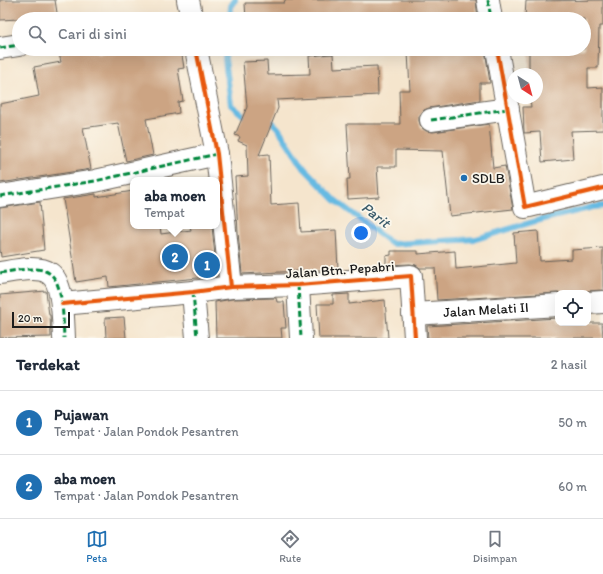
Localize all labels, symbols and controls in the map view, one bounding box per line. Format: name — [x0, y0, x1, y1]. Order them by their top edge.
search box — [12, 12, 591, 56]
icon: search — [26, 23, 48, 45]
text: Cari di sini — [58, 25, 127, 43]
north arrow — [507, 68, 543, 104]
place label: SDLB — [472, 170, 505, 187]
marker: SDLB — [459, 173, 469, 183]
popup — [130, 177, 220, 229]
text: aba moen — [144, 187, 206, 205]
water label: Parit — [358, 198, 395, 233]
text: Tempat — [144, 205, 185, 220]
your location — [351, 223, 371, 243]
pin: 2 — [162, 242, 188, 272]
pin: 1 — [194, 250, 220, 280]
street label: Jalan Btn. Pepabri — [285, 258, 395, 282]
map controls — [555, 290, 591, 326]
button: locate — [555, 290, 591, 326]
street label: Jalan Melati II — [443, 298, 529, 321]
scale bar — [12, 310, 70, 329]
text: 20 m — [18, 312, 42, 325]
text: Terdekat — [16, 354, 80, 374]
text: 2 hasil — [551, 357, 587, 372]
text: Pujawan — [54, 406, 108, 424]
text: 1 — [26, 415, 32, 430]
text: 50 m — [558, 415, 587, 430]
text: Tempat · Jalan Pondok Pesantren — [54, 424, 238, 439]
text: aba moen — [54, 470, 116, 488]
text: 2 — [26, 479, 32, 494]
text: 60 m — [558, 479, 587, 494]
text: Tempat · Jalan Pondok Pesantren — [54, 488, 238, 503]
tab: Peta — [86, 528, 108, 565]
tab: Rute — [279, 528, 301, 565]
tab: Disimpan — [473, 528, 517, 565]

